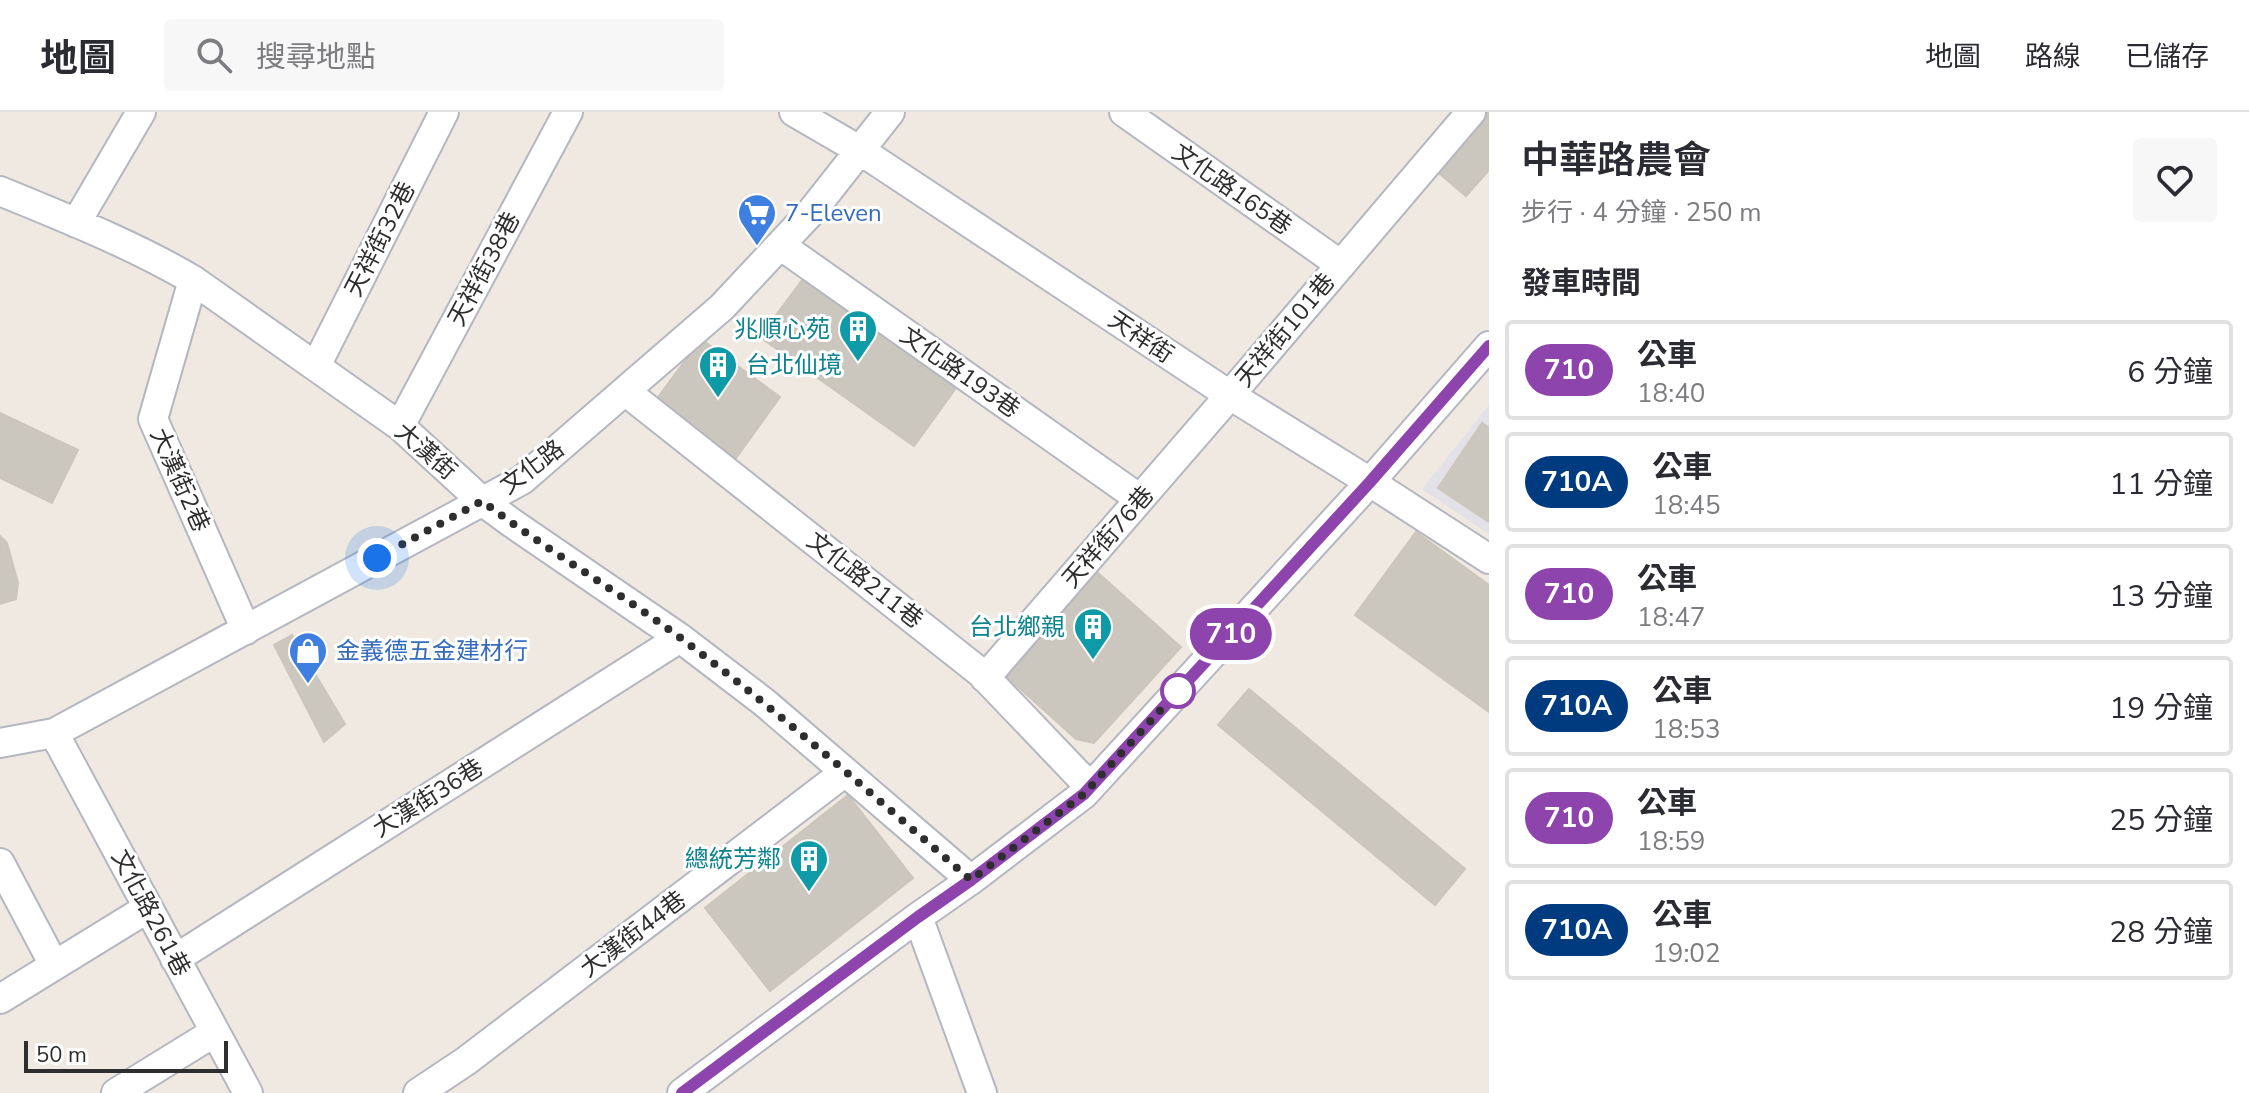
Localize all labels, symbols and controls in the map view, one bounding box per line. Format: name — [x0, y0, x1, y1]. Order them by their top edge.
search box — [164, 19, 724, 91]
text: 地圖 — [40, 33, 116, 84]
icon: search — [192, 33, 236, 77]
text: 搜尋地點 — [256, 37, 376, 78]
text: 地圖 — [1925, 38, 1981, 76]
text: 路線 — [2025, 38, 2081, 76]
text: 已儲存 — [2125, 38, 2209, 76]
text: 中華路農會 — [1521, 135, 1711, 186]
street label: 文化路165巷 — [1166, 136, 1298, 242]
button: heart — [2133, 138, 2217, 222]
street label: 天祥街32巷 — [337, 176, 423, 302]
supermarket icon: 7-Eleven — [736, 192, 778, 247]
text: 步行 · 4 分鐘 · 250 m — [1521, 195, 1762, 230]
place label: 7-Eleven — [785, 197, 882, 229]
street label: 天祥街38巷 — [441, 206, 527, 332]
text: 發車時間 — [1521, 263, 1641, 304]
street label: 天祥街101巷 — [1228, 266, 1342, 394]
street label: 天祥街 — [1102, 304, 1180, 370]
building icon: 兆順心苑 — [837, 308, 879, 363]
place label: 兆順心苑 — [734, 313, 830, 345]
street label: 文化路193巷 — [894, 319, 1026, 425]
text: 公車 — [1637, 335, 1697, 376]
building icon: 台北仙境 — [697, 344, 739, 399]
place label: 台北仙境 — [746, 349, 842, 381]
text: 710 — [1544, 351, 1594, 389]
text: 6 分鐘 — [2127, 352, 2213, 393]
text: 18:40 — [1637, 376, 1705, 411]
street label: 大漢街 — [388, 415, 464, 487]
street label: 大漢街2巷 — [143, 423, 217, 537]
street label: 文化路 — [494, 433, 570, 501]
text: 公車 — [1652, 447, 1712, 488]
text: 710A — [1541, 463, 1612, 501]
text: 11 分鐘 — [2109, 464, 2213, 505]
street label: 天祥街76巷 — [1055, 479, 1161, 595]
text: 18:45 — [1652, 488, 1721, 523]
street label: 文化路211巷 — [800, 525, 930, 635]
your location — [357, 538, 397, 578]
text: 公車 — [1637, 559, 1697, 600]
text: 710 — [1544, 575, 1594, 613]
text: 13 分鐘 — [2109, 576, 2213, 617]
text: 18:47 — [1637, 600, 1705, 635]
building icon: 台北鄉親 — [1072, 606, 1114, 661]
line badge: 710 — [1185, 608, 1277, 660]
place label: 台北鄉親 — [969, 611, 1065, 643]
text: 710 — [1206, 615, 1256, 653]
shop icon: 金義德五金建材行 — [287, 630, 329, 685]
place label: 金義德五金建材行 — [336, 635, 528, 667]
text: 公車 — [1652, 671, 1712, 712]
unlabelled marker — [1161, 674, 1195, 708]
text: 710A — [1541, 687, 1612, 725]
text: 19 分鐘 — [2109, 688, 2213, 729]
text: 18:53 — [1652, 712, 1721, 747]
street label: 大漢街36巷 — [367, 751, 489, 845]
text: 公車 — [1637, 783, 1697, 824]
text: 710 — [1544, 799, 1594, 837]
text: 25 分鐘 — [2109, 800, 2213, 841]
text: 18:59 — [1637, 824, 1705, 859]
building icon: 總統芳鄰 — [788, 838, 830, 893]
place label: 總統芳鄰 — [685, 843, 781, 875]
street label: 文化路261巷 — [104, 844, 198, 982]
street label: 大漢街44巷 — [574, 884, 692, 984]
text: 公車 — [1652, 895, 1712, 936]
text: 710A — [1541, 911, 1612, 949]
text: 28 分鐘 — [2109, 912, 2213, 953]
text: 19:02 — [1652, 936, 1721, 971]
scale bar — [24, 1037, 228, 1073]
text: 50 m — [36, 1040, 87, 1070]

